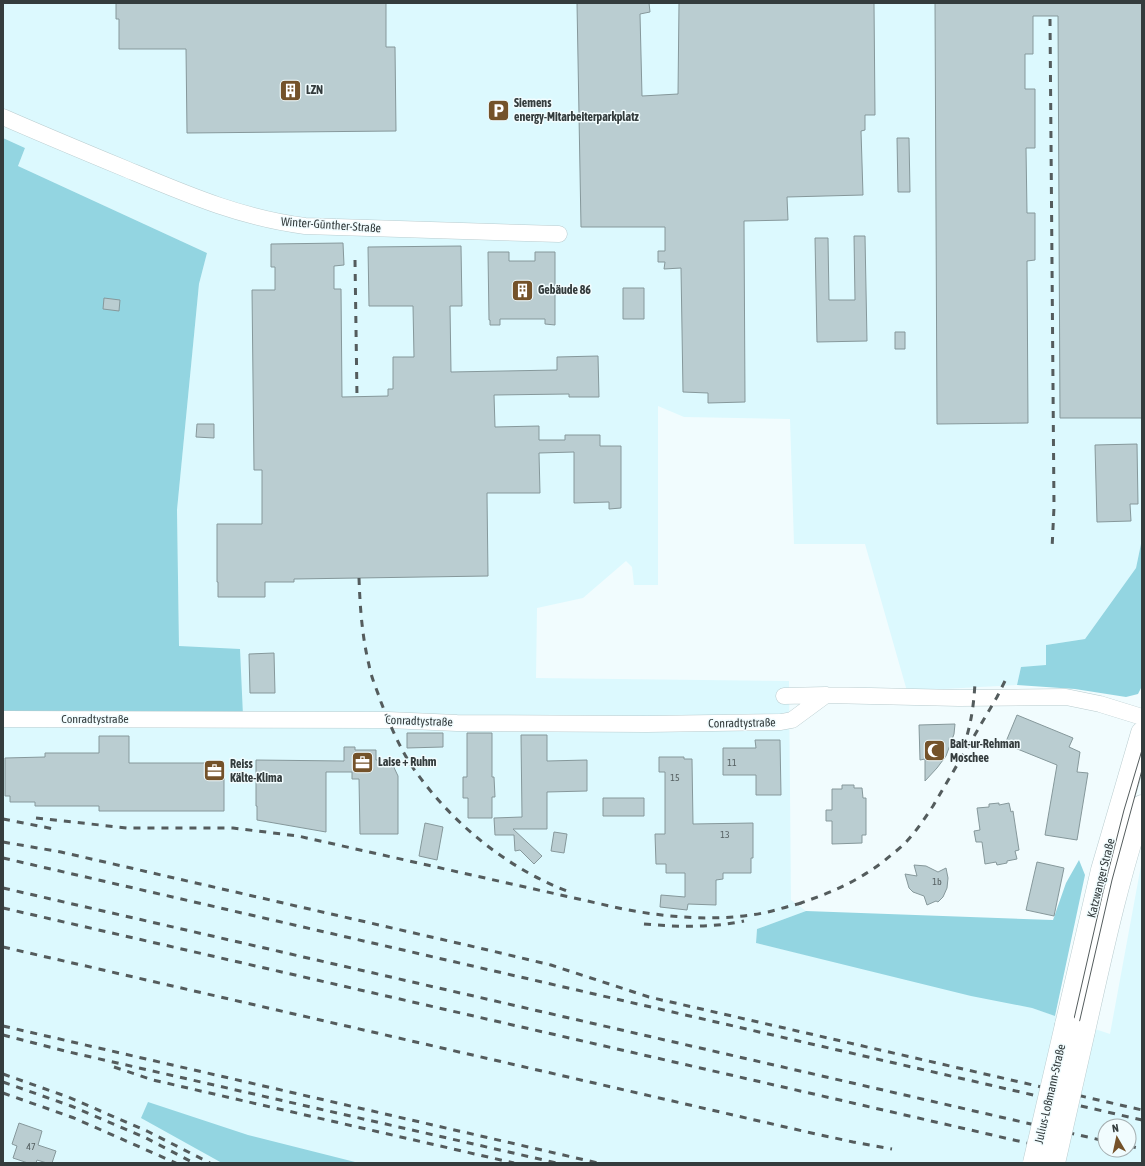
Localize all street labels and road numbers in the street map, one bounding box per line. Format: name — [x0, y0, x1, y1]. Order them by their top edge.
street label: Winter-Günther-Straße — [280, 215, 382, 235]
street label: Conradtystraße — [61, 712, 129, 726]
street label: Conradtystraße — [385, 713, 453, 729]
street label: Conradtystraße — [708, 715, 776, 731]
street label: Katzwanger Straße — [1084, 837, 1118, 919]
street label: Julius-Loßmann-Straße — [1032, 1043, 1068, 1145]

